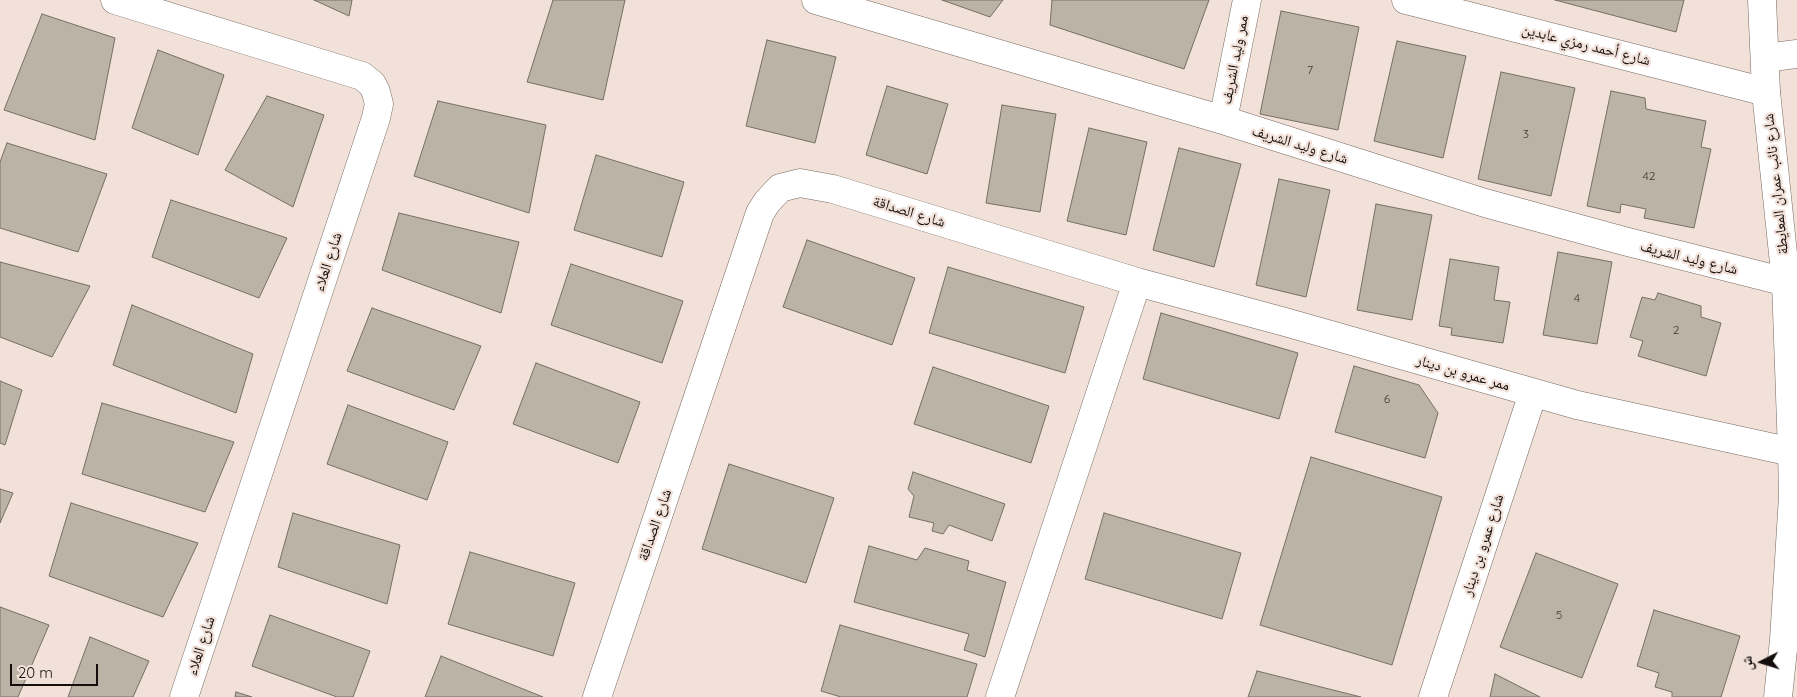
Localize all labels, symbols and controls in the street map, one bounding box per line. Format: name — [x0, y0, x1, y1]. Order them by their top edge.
street label: ممر وليد الشريف — [1218, 14, 1252, 106]
street label: شارع أحمد رمزي عابدين — [1520, 20, 1652, 70]
house number: 7 — [1307, 63, 1313, 77]
street label: شارع نائب عمران المعايطة — [1760, 113, 1792, 255]
street label: شارع وليد الشريف — [1250, 122, 1350, 168]
house number: 3 — [1523, 127, 1529, 141]
house number: 42 — [1643, 169, 1655, 183]
street label: شارع الصداقة — [871, 192, 947, 232]
street label: شارع العلاء — [310, 230, 346, 294]
street label: شارع وليد الشريف — [1639, 237, 1739, 279]
house number: 4 — [1574, 291, 1580, 305]
house number: 2 — [1673, 323, 1679, 337]
street label: ممر عمرو بن دينار — [1414, 351, 1512, 395]
house number: 6 — [1384, 392, 1390, 406]
street label: شارع الصداقة — [634, 487, 676, 563]
street label: شارع عمرو بن دينار — [1458, 492, 1508, 598]
house number: 5 — [1556, 608, 1562, 622]
street label: شارع العلاء — [183, 614, 219, 678]
north arrow — [1737, 637, 1787, 687]
scale bar — [12, 654, 100, 686]
text: ش — [1737, 655, 1757, 672]
text: 20 m — [18, 663, 53, 682]

